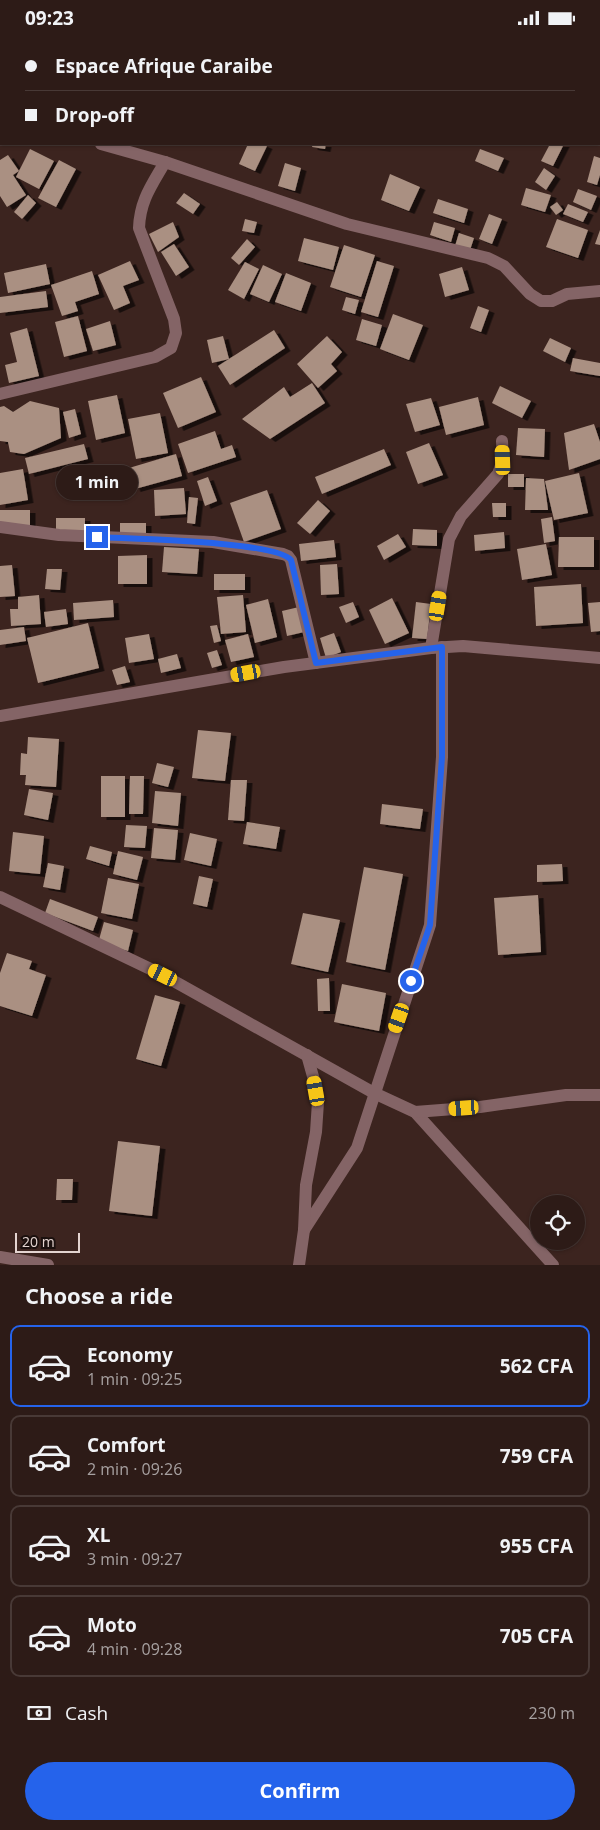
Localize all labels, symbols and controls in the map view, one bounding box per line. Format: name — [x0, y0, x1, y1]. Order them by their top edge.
text: 09:23 — [25, 5, 74, 31]
text: Espace Afrique Caraibe — [55, 53, 273, 79]
text: Drop-off — [55, 102, 134, 128]
car — [494, 445, 511, 475]
callout: 1 min — [56, 465, 138, 499]
text: 1 min — [75, 471, 119, 493]
route end — [86, 526, 108, 548]
car — [428, 590, 447, 622]
car — [229, 663, 262, 683]
car — [146, 962, 179, 988]
route start — [400, 970, 422, 992]
car — [387, 1001, 410, 1035]
car — [306, 1075, 325, 1107]
car — [448, 1099, 479, 1117]
map controls — [530, 1195, 585, 1250]
button: locate — [530, 1195, 585, 1250]
scale bar — [15, 1230, 80, 1253]
text: 20 m — [22, 1232, 55, 1251]
text: Choose a ride — [25, 1280, 173, 1310]
text: Economy — [87, 1342, 173, 1368]
icon: car — [27, 1344, 72, 1389]
text: 562 CFA — [500, 1353, 573, 1379]
text: 1 min · 09:25 — [87, 1368, 182, 1390]
text: Comfort — [87, 1432, 166, 1458]
icon: car — [27, 1434, 72, 1479]
text: 759 CFA — [500, 1443, 573, 1469]
text: 2 min · 09:26 — [87, 1458, 182, 1480]
text: XL — [87, 1522, 110, 1548]
icon: car — [27, 1524, 72, 1569]
text: 955 CFA — [500, 1533, 573, 1559]
text: 3 min · 09:27 — [87, 1548, 182, 1570]
text: Moto — [87, 1612, 137, 1638]
icon: car — [27, 1614, 72, 1659]
text: 705 CFA — [500, 1623, 573, 1649]
text: 4 min · 09:28 — [87, 1638, 182, 1660]
icon: cash — [25, 1699, 53, 1727]
text: Cash — [65, 1700, 108, 1726]
text: 230 m — [529, 1702, 575, 1724]
button: Confirm — [25, 1762, 575, 1820]

